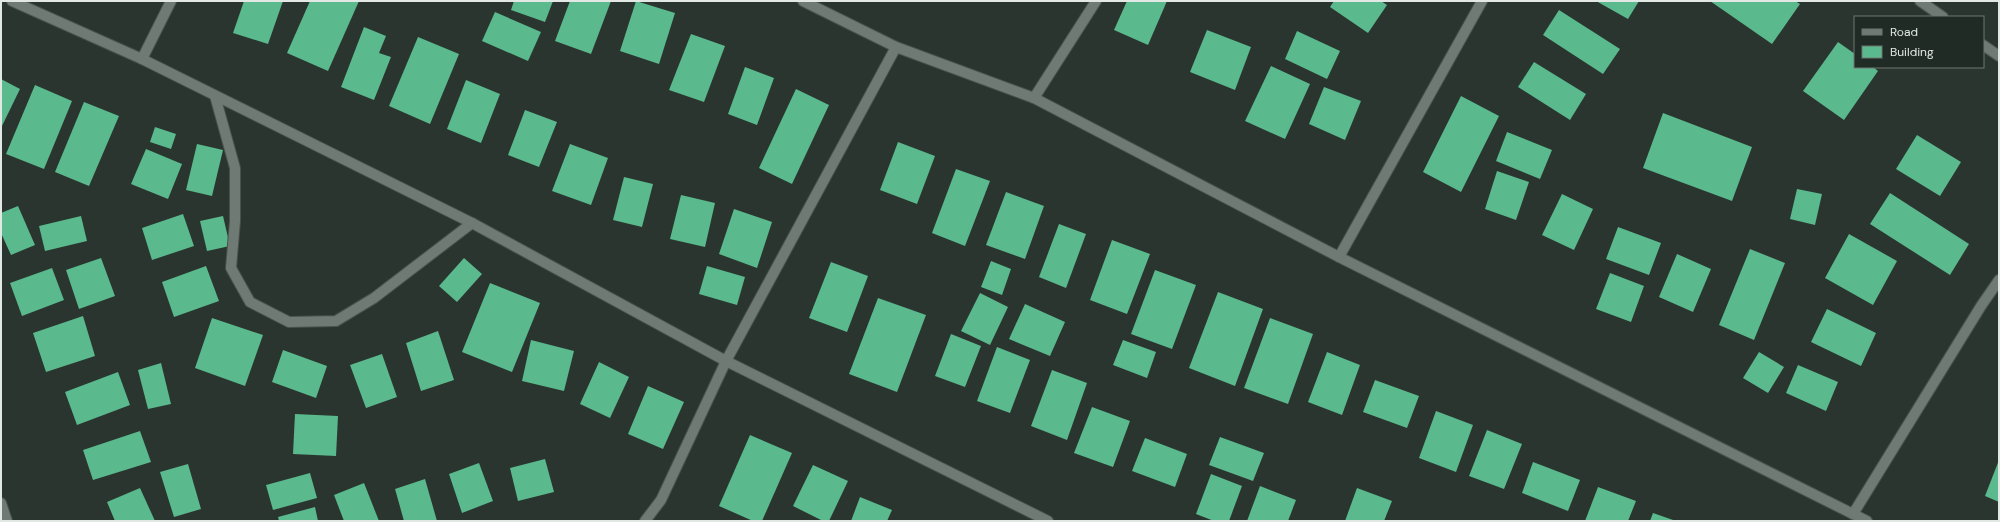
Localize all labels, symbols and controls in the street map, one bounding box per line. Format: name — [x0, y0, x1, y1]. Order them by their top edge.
legend — [1854, 16, 1984, 68]
text: Road — [1890, 24, 1918, 40]
text: Building — [1890, 44, 1934, 60]

